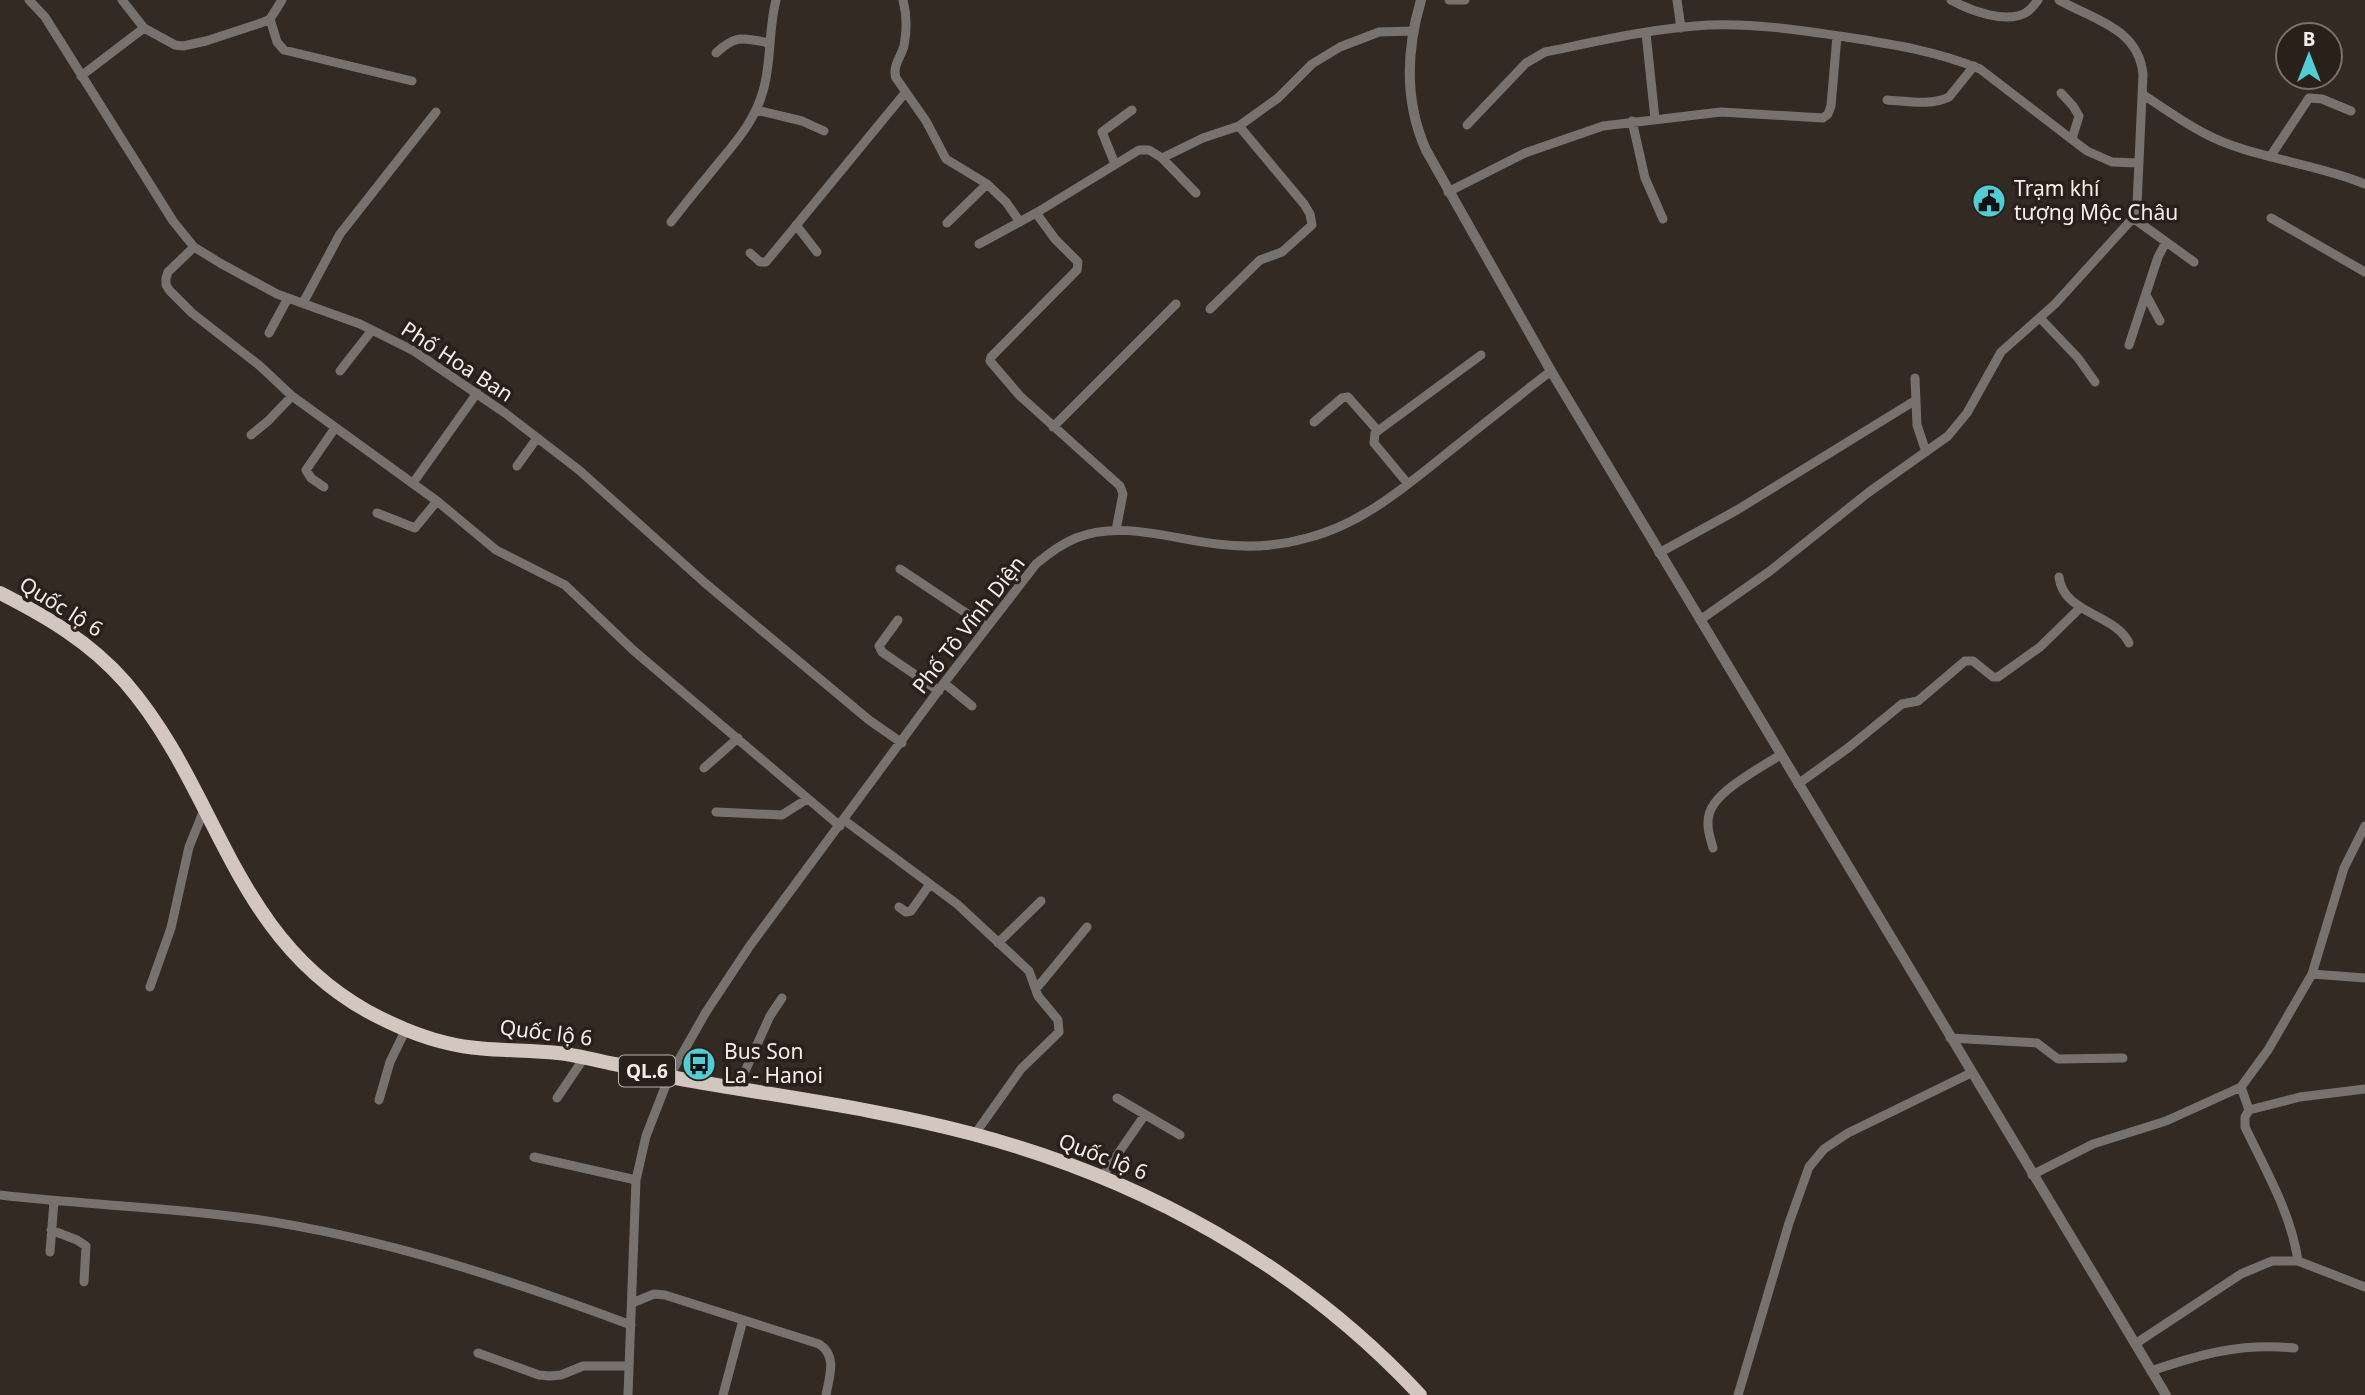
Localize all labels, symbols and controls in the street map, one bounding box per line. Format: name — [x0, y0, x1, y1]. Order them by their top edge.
north arrow — [2274, 21, 2344, 91]
text: B — [2303, 26, 2315, 52]
place label: Trạm khí tượng Mộc Châu — [2014, 174, 2178, 226]
public building icon: Trạm khí tượng Mộc Châu — [1970, 182, 2008, 220]
street label: Phố Hoa Ban — [396, 315, 519, 408]
street label: Phố Tô Vĩnh Diện — [906, 550, 1031, 699]
street label: Quốc lộ 6 — [15, 570, 108, 643]
street label: Quốc lộ 6 — [498, 1012, 594, 1052]
place label: Bus Son La - Hanoi — [724, 1037, 823, 1089]
bus stop icon: Bus Son La - Hanoi — [680, 1045, 718, 1083]
road number: QL.6 — [619, 1056, 675, 1086]
street label: Quốc lộ 6 — [1055, 1126, 1152, 1186]

